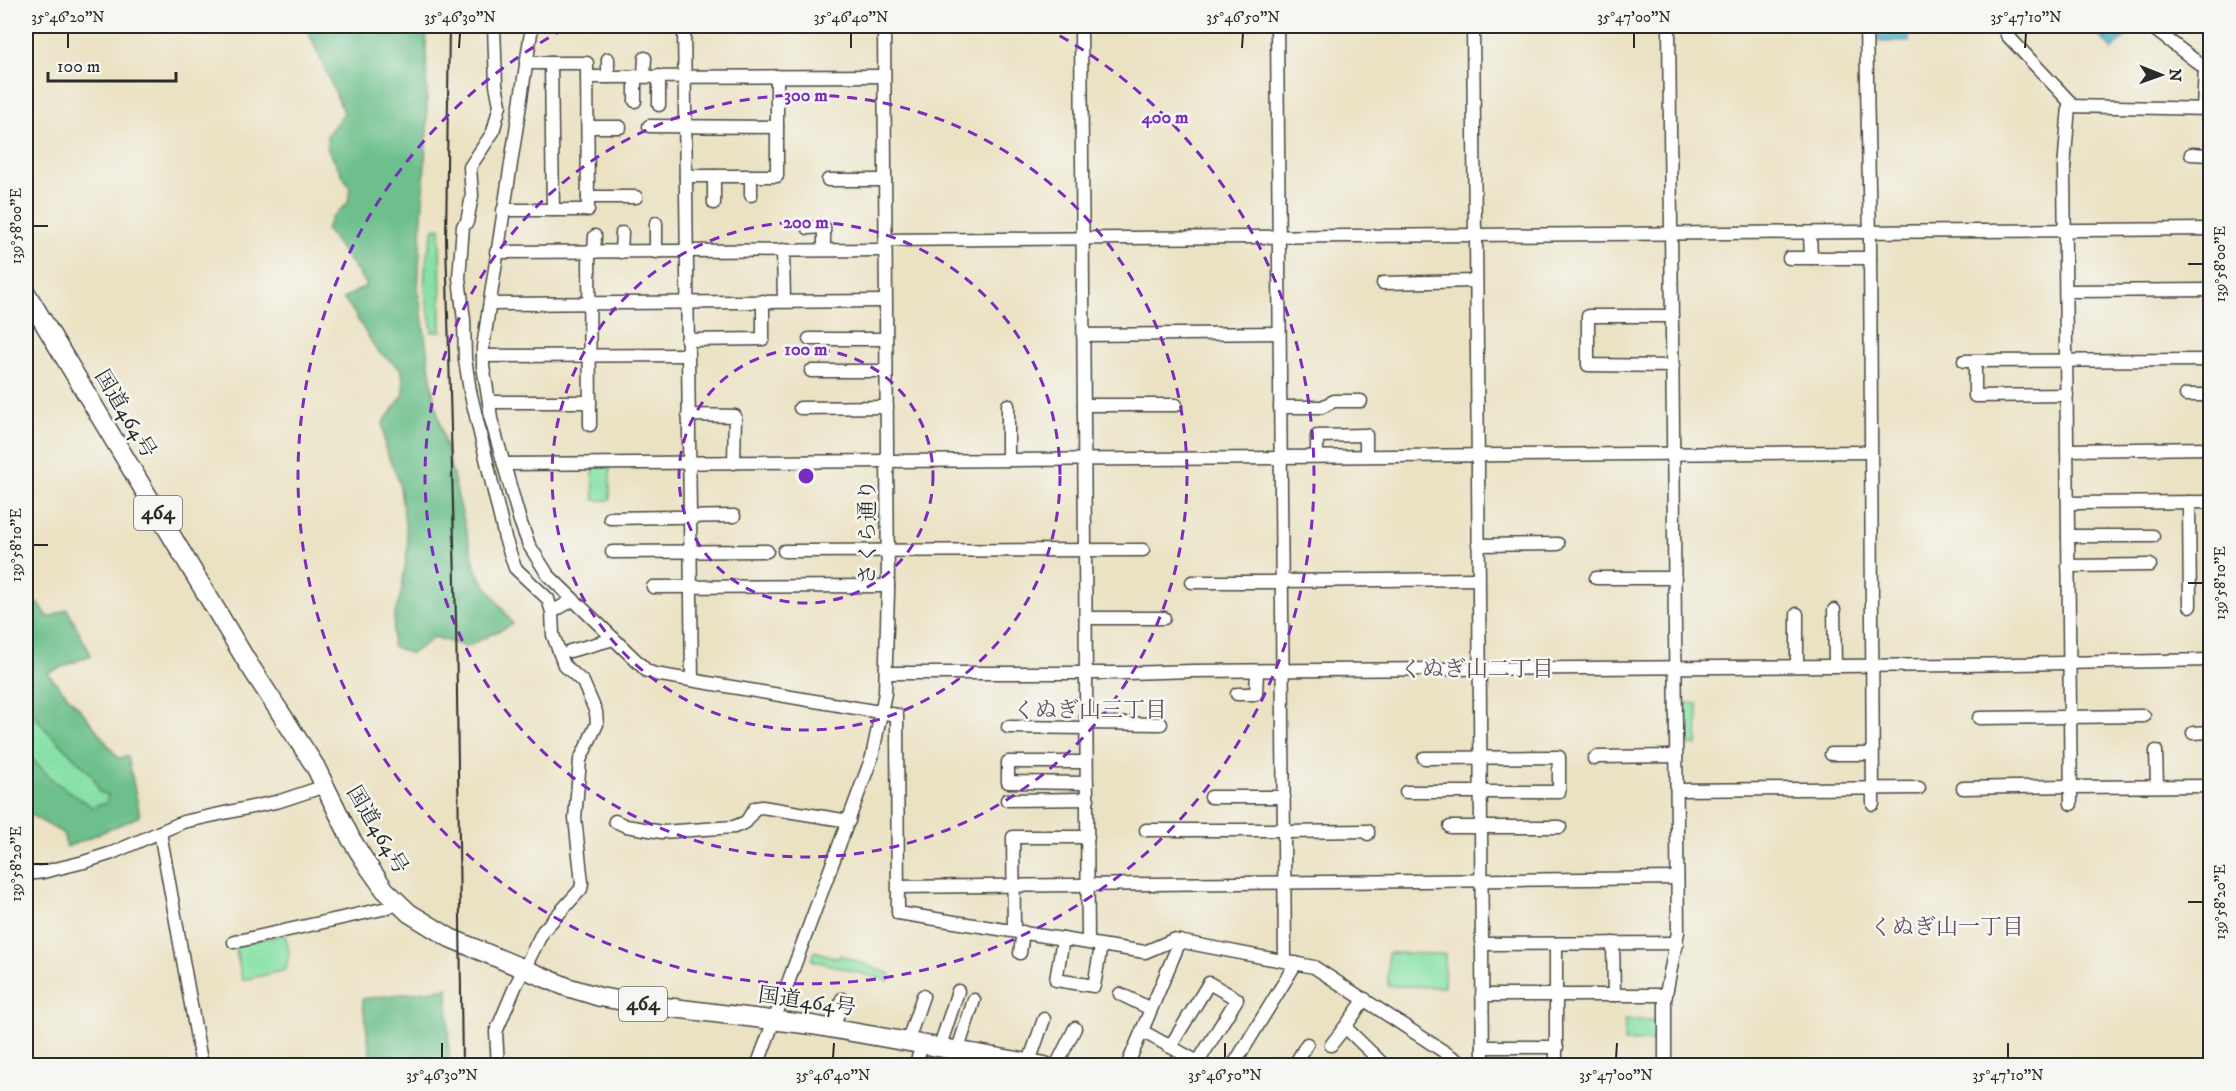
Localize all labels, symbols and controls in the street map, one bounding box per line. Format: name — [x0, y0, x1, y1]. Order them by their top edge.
text: 35°46'20"N — [31, 8, 105, 27]
text: 35°46'30"N — [424, 8, 496, 27]
text: 35°46'40"N — [814, 8, 888, 27]
text: 35°46'50"N — [1206, 8, 1280, 27]
text: 35°47'00"N — [1597, 8, 1671, 27]
text: 35°47'10"N — [1990, 8, 2062, 27]
scale bar — [48, 45, 176, 83]
north arrow — [2131, 45, 2191, 105]
text: 100 m — [57, 56, 100, 78]
text: N — [2165, 69, 2185, 82]
text: 300 m — [784, 85, 828, 107]
text: 400 m — [1140, 107, 1189, 129]
text: 139°58'00"E — [7, 187, 26, 264]
text: 200 m — [783, 212, 829, 234]
text: 139°58'00"E — [2211, 225, 2230, 302]
text: 100 m — [784, 339, 828, 361]
street label: 国道464号 — [89, 365, 161, 463]
centre of rings — [796, 466, 816, 486]
street label: さくら通り — [855, 480, 881, 585]
road number: 464 — [134, 496, 182, 530]
text: 139°58'10"E — [7, 508, 26, 582]
text: 139°58'10"E — [2211, 546, 2230, 620]
district label: くぬぎ山二丁目 — [1400, 656, 1554, 683]
district label: くぬぎ山三丁目 — [1013, 697, 1167, 724]
street label: 国道464号 — [341, 781, 413, 879]
text: 139°58'20"E — [7, 826, 26, 902]
text: 139°58'20"E — [2211, 864, 2230, 940]
district label: くぬぎ山一丁目 — [1870, 914, 2024, 941]
street label: 国道464号 — [757, 982, 857, 1022]
road number: 464 — [619, 987, 667, 1021]
text: 35°46'30"N — [406, 1066, 478, 1085]
text: 35°46'40"N — [796, 1066, 870, 1085]
text: 35°46'50"N — [1188, 1066, 1262, 1085]
text: 35°47'00"N — [1579, 1066, 1653, 1085]
text: 35°47'10"N — [1972, 1066, 2044, 1085]

